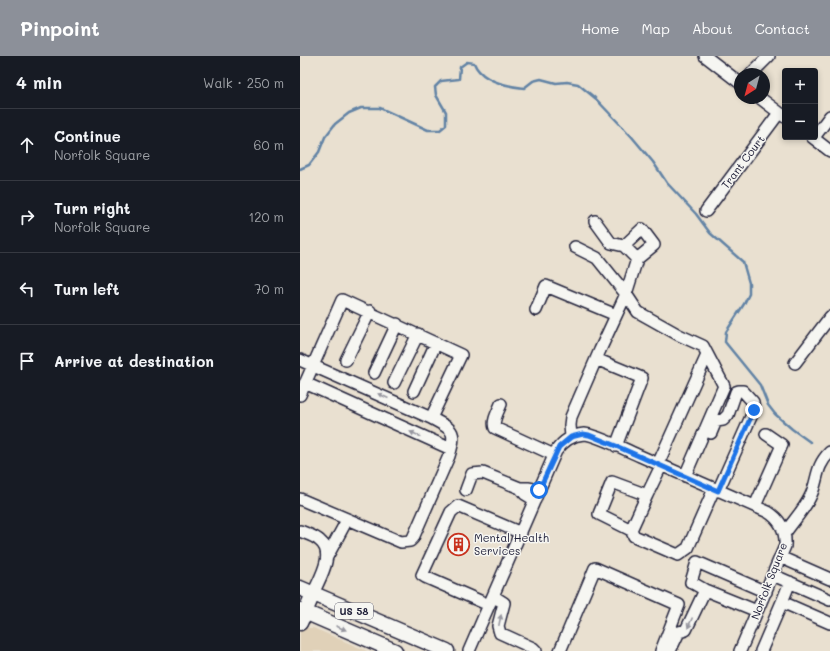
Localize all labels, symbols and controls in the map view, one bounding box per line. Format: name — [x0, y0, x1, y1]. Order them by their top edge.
text: Pinpoint — [20, 16, 100, 41]
text: Home — [581, 19, 619, 38]
text: Map — [641, 19, 670, 38]
text: About — [692, 19, 733, 38]
text: Contact — [755, 19, 810, 38]
north arrow — [734, 68, 770, 104]
map controls — [782, 68, 818, 140]
button: + — [782, 68, 818, 104]
text: 4 min — [16, 71, 62, 93]
text: Walk · 250 m — [203, 74, 284, 91]
button: − — [782, 104, 818, 140]
text: Continue — [54, 126, 121, 146]
street label: Trant Court — [717, 132, 768, 192]
icon: ahead — [16, 134, 38, 156]
text: 60 m — [254, 136, 284, 153]
text: Norfolk Square — [54, 146, 150, 163]
text: Turn right — [54, 198, 131, 218]
icon: right — [16, 206, 38, 228]
text: 120 m — [248, 208, 284, 225]
text: Norfolk Square — [54, 218, 150, 235]
icon: left — [16, 278, 38, 300]
text: Turn left — [54, 279, 119, 299]
text: 70 m — [254, 280, 284, 297]
icon: arrive — [16, 350, 38, 372]
text: Arrive at destination — [54, 351, 214, 371]
one-way arrow — [377, 393, 388, 399]
route end — [745, 401, 763, 419]
one-way arrow — [410, 431, 421, 437]
route start — [530, 481, 548, 499]
place label: Mental Health Services — [474, 530, 549, 558]
building icon: Mental Health Services — [446, 531, 472, 557]
street label: Norfolk Square — [747, 540, 790, 622]
road number: US 58 — [335, 603, 373, 619]
one-way arrow — [497, 614, 503, 627]
one-way arrow — [687, 617, 693, 628]
one-way arrow — [335, 625, 347, 631]

